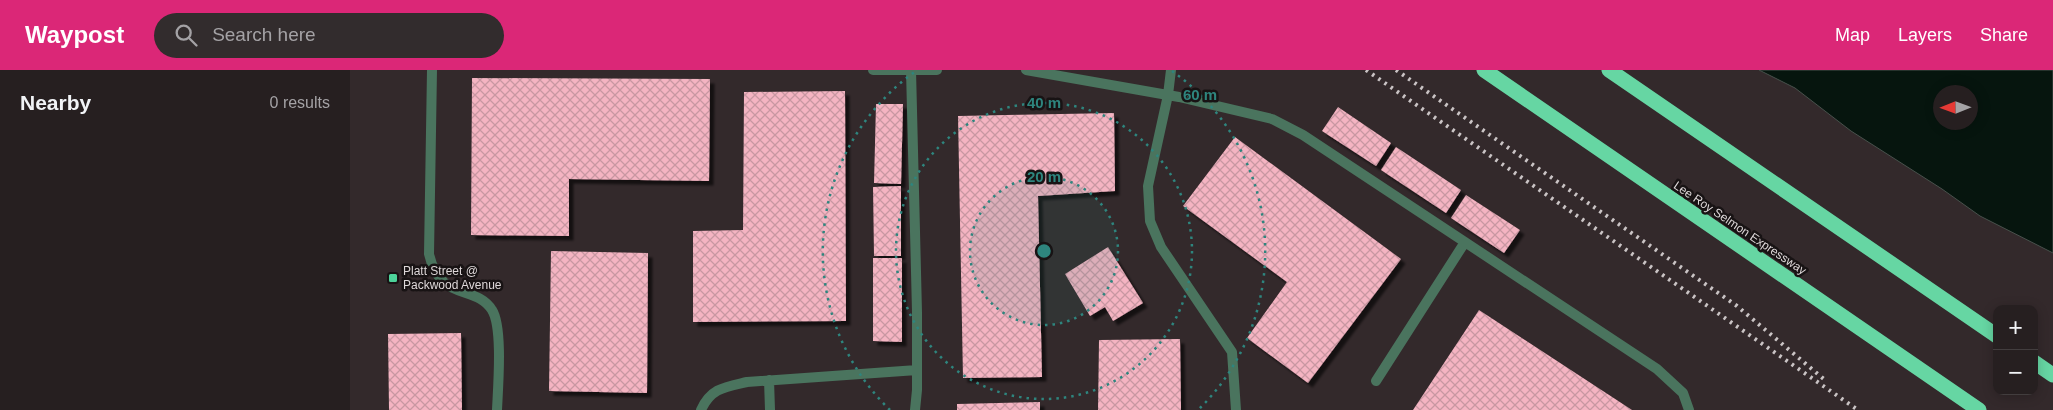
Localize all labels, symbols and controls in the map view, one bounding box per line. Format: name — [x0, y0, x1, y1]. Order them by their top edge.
search box — [154, 13, 504, 58]
text: Waypost — [25, 21, 124, 48]
icon: search — [172, 21, 200, 49]
text: Search here — [212, 24, 316, 45]
text: Map — [1835, 25, 1870, 45]
text: Layers — [1898, 25, 1952, 45]
text: Share — [1980, 25, 2028, 45]
north arrow — [1933, 85, 1978, 130]
text: 60 m — [1183, 86, 1217, 103]
text: Nearby — [20, 91, 91, 114]
text: 0 results — [270, 94, 330, 111]
text: 40 m — [1027, 94, 1061, 111]
text: 20 m — [1027, 168, 1061, 185]
street label: Lee Roy Selmon Expressway — [1671, 178, 1809, 278]
centre of rings — [1035, 242, 1053, 260]
place label: Platt Street @ Packwood Avenue — [403, 264, 502, 292]
marker: Platt Street @ Packwood Avenue — [387, 272, 399, 284]
map controls — [1993, 305, 2038, 395]
button: + — [1993, 305, 2038, 350]
button: − — [1993, 350, 2038, 395]

